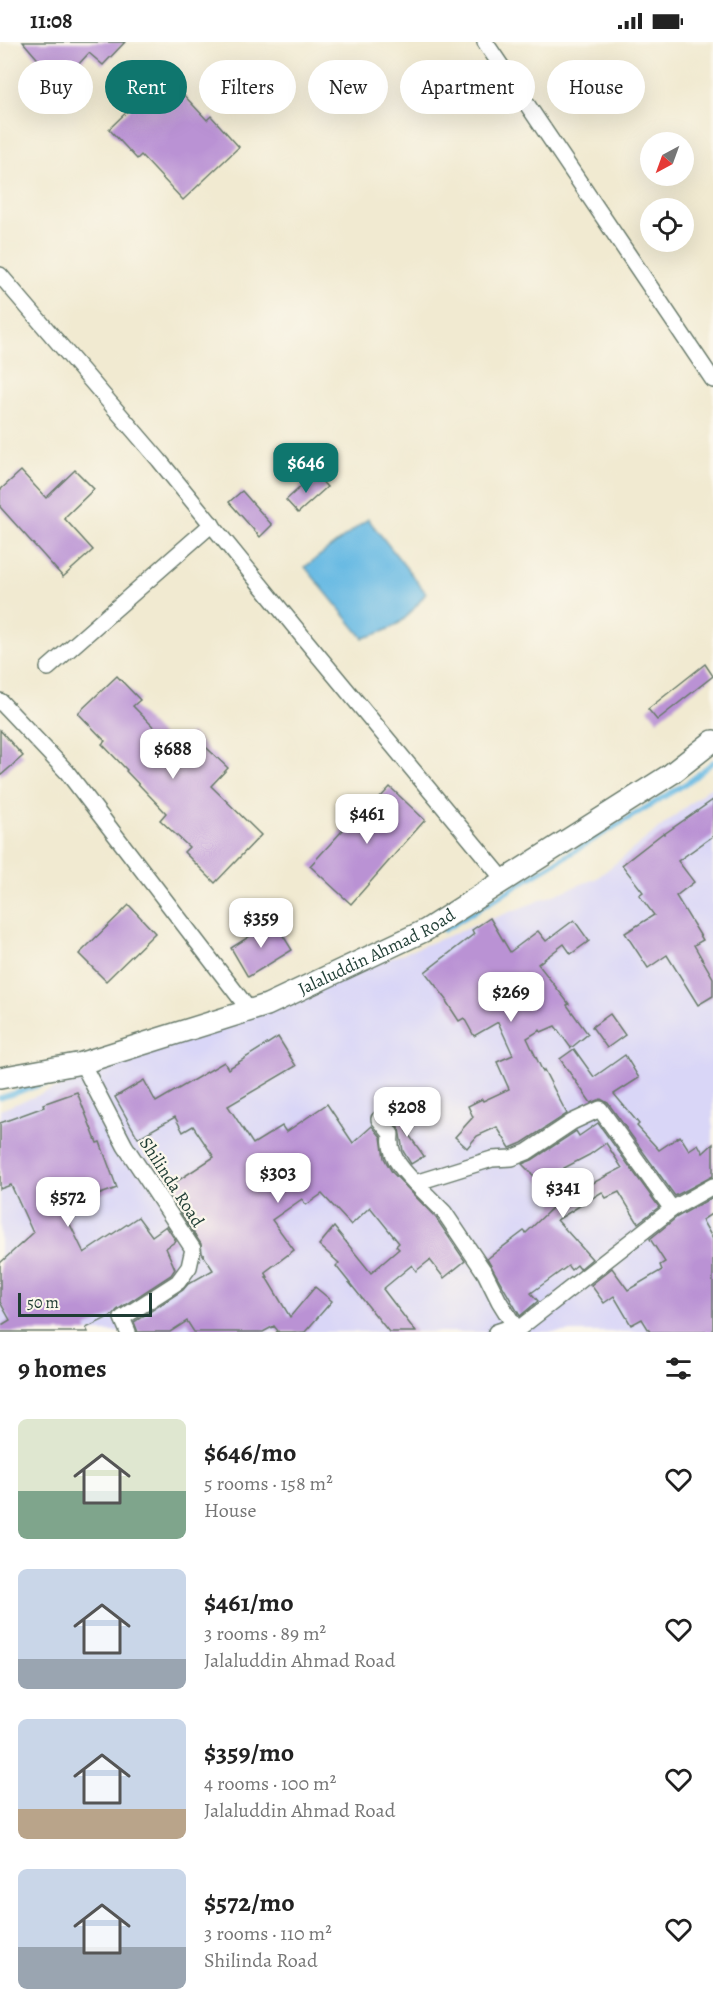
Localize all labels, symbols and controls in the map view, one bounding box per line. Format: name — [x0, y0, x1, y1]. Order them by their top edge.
text: 11:08 — [30, 6, 73, 36]
chip: Buy — [18, 60, 93, 114]
chip: Rent — [105, 60, 187, 114]
chip: Filters — [199, 60, 296, 114]
chip: New — [308, 60, 388, 114]
chip: Apartment — [400, 60, 535, 114]
chip: House — [547, 60, 645, 114]
north arrow — [640, 132, 694, 186]
map controls — [640, 132, 694, 252]
button: locate — [640, 198, 694, 252]
pin: $646 — [270, 443, 342, 494]
text: $646 — [287, 449, 325, 476]
pin: $688 — [137, 729, 209, 780]
text: $688 — [154, 735, 192, 762]
pin: $461 — [331, 794, 403, 845]
text: $461 — [349, 800, 385, 827]
pin: $359 — [225, 898, 297, 949]
street label: Jalaluddin Ahmad Road — [294, 902, 460, 1001]
text: $359 — [243, 904, 279, 931]
pin: $269 — [475, 972, 547, 1023]
text: $269 — [492, 978, 530, 1005]
pin: $208 — [371, 1087, 443, 1138]
text: $208 — [388, 1093, 426, 1120]
street label: Shilinda Road — [134, 1132, 210, 1232]
pin: $303 — [242, 1153, 314, 1204]
text: $303 — [260, 1159, 296, 1186]
pin: $341 — [527, 1168, 599, 1219]
text: $341 — [546, 1174, 580, 1201]
pin: $572 — [32, 1177, 104, 1228]
text: $572 — [50, 1183, 86, 1210]
scale bar — [18, 1290, 152, 1318]
text: 50 m — [27, 1292, 59, 1314]
text: 9 homes — [18, 1351, 107, 1386]
icon: filters — [662, 1352, 695, 1385]
text: $646/mo — [204, 1435, 296, 1470]
icon: home — [66, 1443, 138, 1515]
icon: heart — [662, 1463, 695, 1496]
text: 5 rooms · 158 m² — [204, 1470, 333, 1497]
text: House — [204, 1497, 256, 1524]
text: $461/mo — [204, 1585, 294, 1620]
icon: home — [66, 1593, 138, 1665]
icon: heart — [662, 1613, 695, 1646]
text: 3 rooms · 89 m² — [204, 1620, 326, 1647]
text: Jalaluddin Ahmad Road — [204, 1647, 395, 1674]
text: $359/mo — [204, 1735, 294, 1770]
icon: home — [66, 1743, 138, 1815]
icon: heart — [662, 1763, 695, 1796]
text: 4 rooms · 100 m² — [204, 1770, 336, 1797]
text: Jalaluddin Ahmad Road — [204, 1797, 395, 1824]
text: $572/mo — [204, 1885, 295, 1920]
icon: home — [66, 1893, 138, 1965]
icon: heart — [662, 1913, 695, 1946]
text: 3 rooms · 110 m² — [204, 1920, 332, 1947]
text: Shilinda Road — [204, 1947, 318, 1974]

